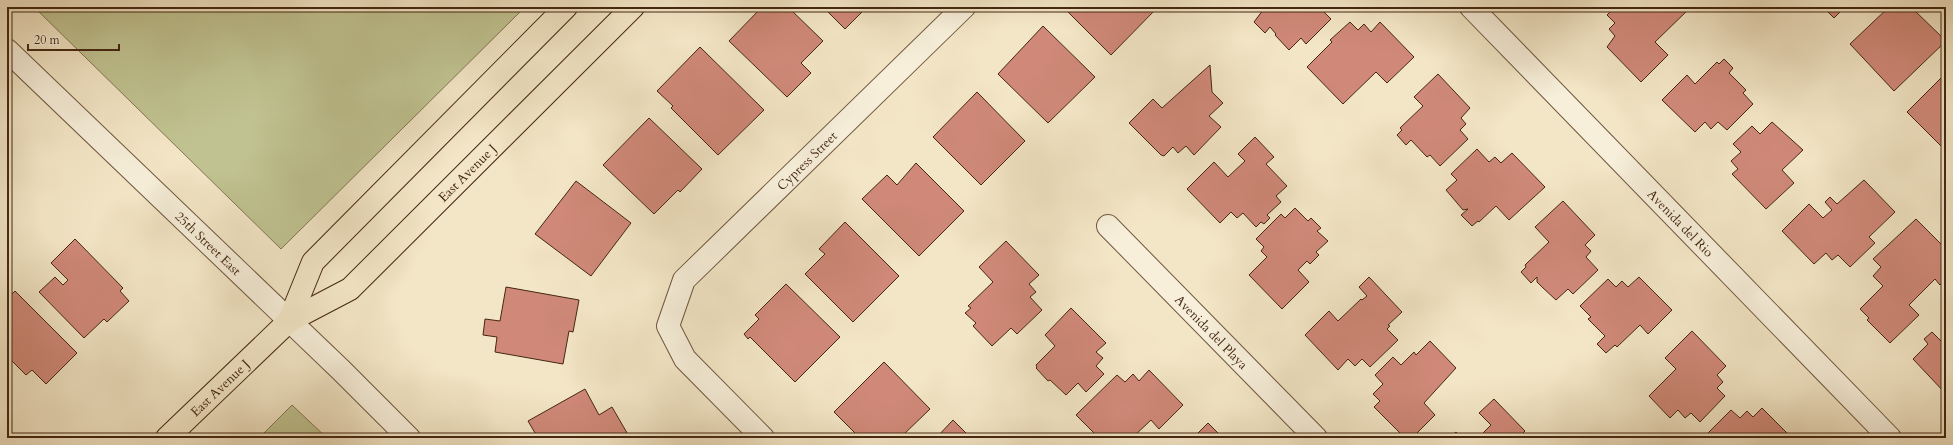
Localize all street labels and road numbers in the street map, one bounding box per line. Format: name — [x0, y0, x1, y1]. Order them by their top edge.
street label: Cypress Street — [773, 128, 841, 195]
street label: East Avenue J — [434, 140, 501, 206]
street label: Avenida del Rio — [1643, 186, 1717, 261]
street label: 25th Street East — [171, 208, 245, 280]
street label: Avenida del Playa — [1170, 291, 1252, 374]
street label: East Avenue J — [187, 355, 254, 421]

